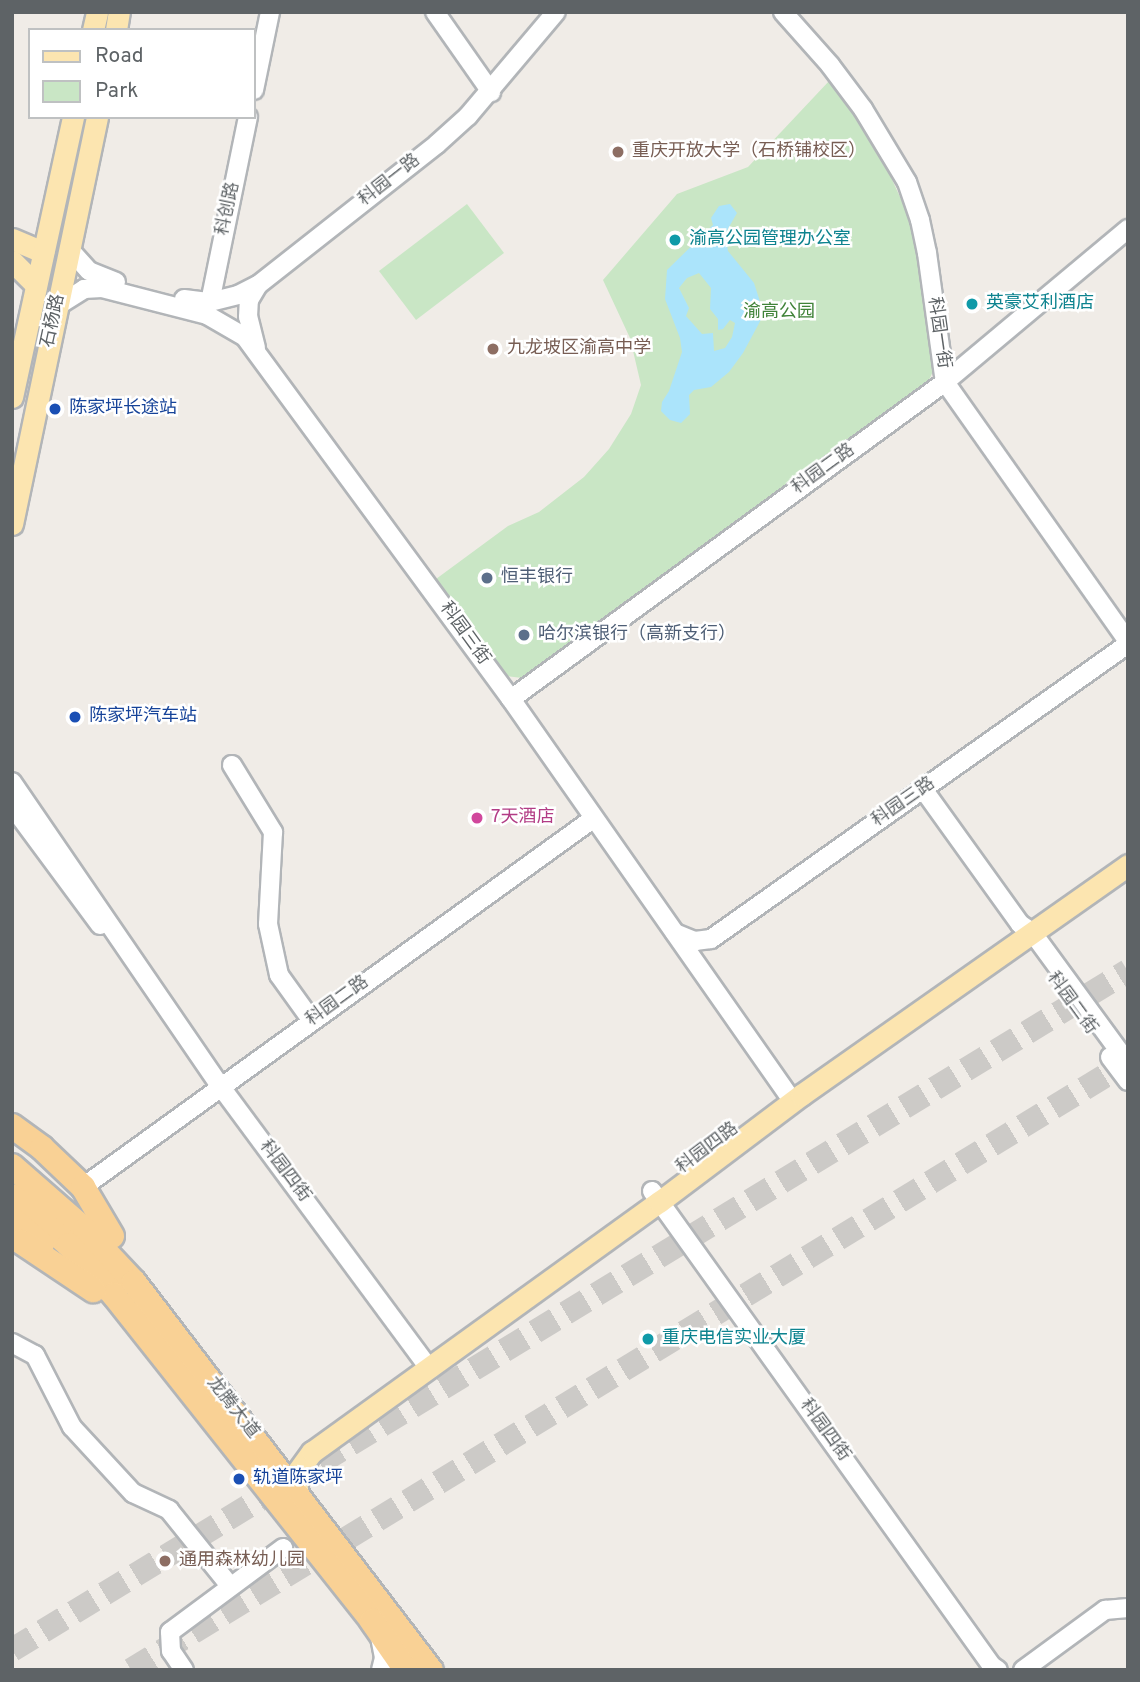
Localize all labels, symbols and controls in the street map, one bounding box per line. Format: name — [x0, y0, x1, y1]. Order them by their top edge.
legend — [28, 28, 256, 119]
text: Road — [95, 43, 144, 70]
text: Park — [95, 78, 138, 105]
place label: 重庆开放大学（石桥铺校区） — [632, 141, 866, 163]
marker: 重庆开放大学（石桥铺校区） — [610, 144, 626, 160]
street label: 科园一路 — [355, 150, 425, 212]
street label: 科创路 — [213, 180, 245, 238]
place label: 渝高公园管理办公室 — [689, 229, 851, 251]
marker: 渝高公园管理办公室 — [667, 232, 683, 248]
street label: 石杨路 — [38, 292, 70, 350]
place label: 英豪艾利酒店 — [986, 293, 1094, 315]
street label: 科园一街 — [922, 296, 954, 370]
marker: 英豪艾利酒店 — [964, 296, 980, 312]
park label: 渝高公园 — [743, 302, 815, 324]
place label: 九龙坡区渝高中学 — [507, 338, 651, 360]
marker: 九龙坡区渝高中学 — [485, 341, 501, 357]
place label: 陈家坪长途站 — [69, 398, 177, 420]
marker: 陈家坪长途站 — [47, 401, 63, 417]
street label: 科园二路 — [789, 440, 859, 500]
place label: 恒丰银行 — [501, 567, 573, 589]
marker: 恒丰银行 — [479, 570, 495, 586]
street label: 科园三街 — [434, 599, 494, 669]
place label: 哈尔滨银行（高新支行） — [538, 624, 736, 646]
marker: 哈尔滨银行（高新支行） — [516, 627, 532, 643]
place label: 陈家坪汽车站 — [89, 706, 197, 728]
marker: 陈家坪汽车站 — [67, 709, 83, 725]
street label: 科园三路 — [868, 774, 940, 832]
place label: 7天酒店 — [491, 807, 554, 829]
marker: 7天酒店 — [469, 810, 485, 826]
street label: 科园二街 — [1041, 969, 1101, 1039]
street label: 科园二路 — [303, 972, 373, 1032]
street label: 科园四路 — [673, 1119, 743, 1179]
street label: 科园四街 — [254, 1137, 314, 1207]
place label: 重庆电信实业大厦 — [662, 1328, 806, 1350]
marker: 重庆电信实业大厦 — [640, 1331, 656, 1347]
street label: 龙腾大道 — [201, 1373, 263, 1443]
street label: 科园四街 — [794, 1396, 854, 1466]
place label: 轨道陈家坪 — [253, 1468, 343, 1490]
marker: 轨道陈家坪 — [231, 1471, 247, 1487]
place label: 通用森林幼儿园 — [179, 1550, 305, 1572]
marker: 通用森林幼儿园 — [157, 1553, 173, 1569]

